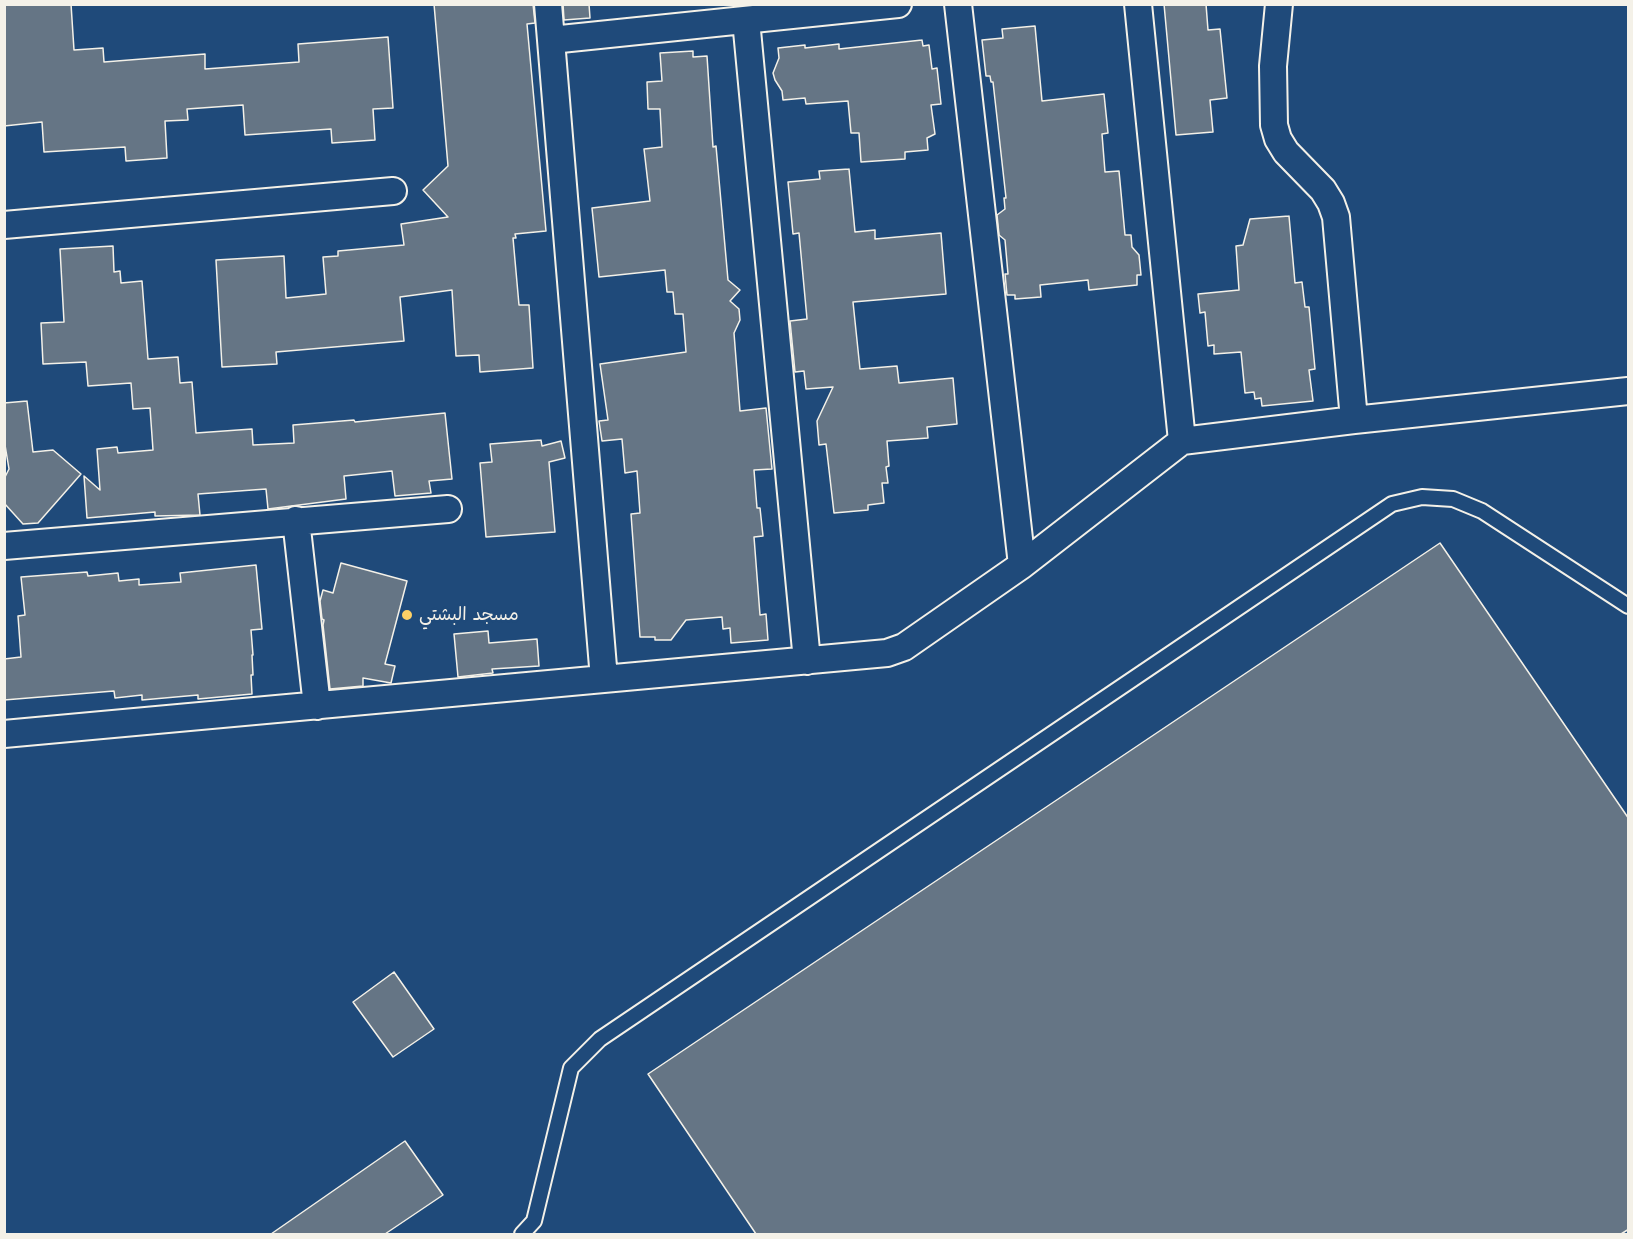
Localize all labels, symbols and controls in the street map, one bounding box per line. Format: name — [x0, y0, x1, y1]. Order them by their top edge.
place label: مسجد البشتي — [419, 604, 519, 626]
marker: مسجد البشتي — [400, 608, 414, 622]

